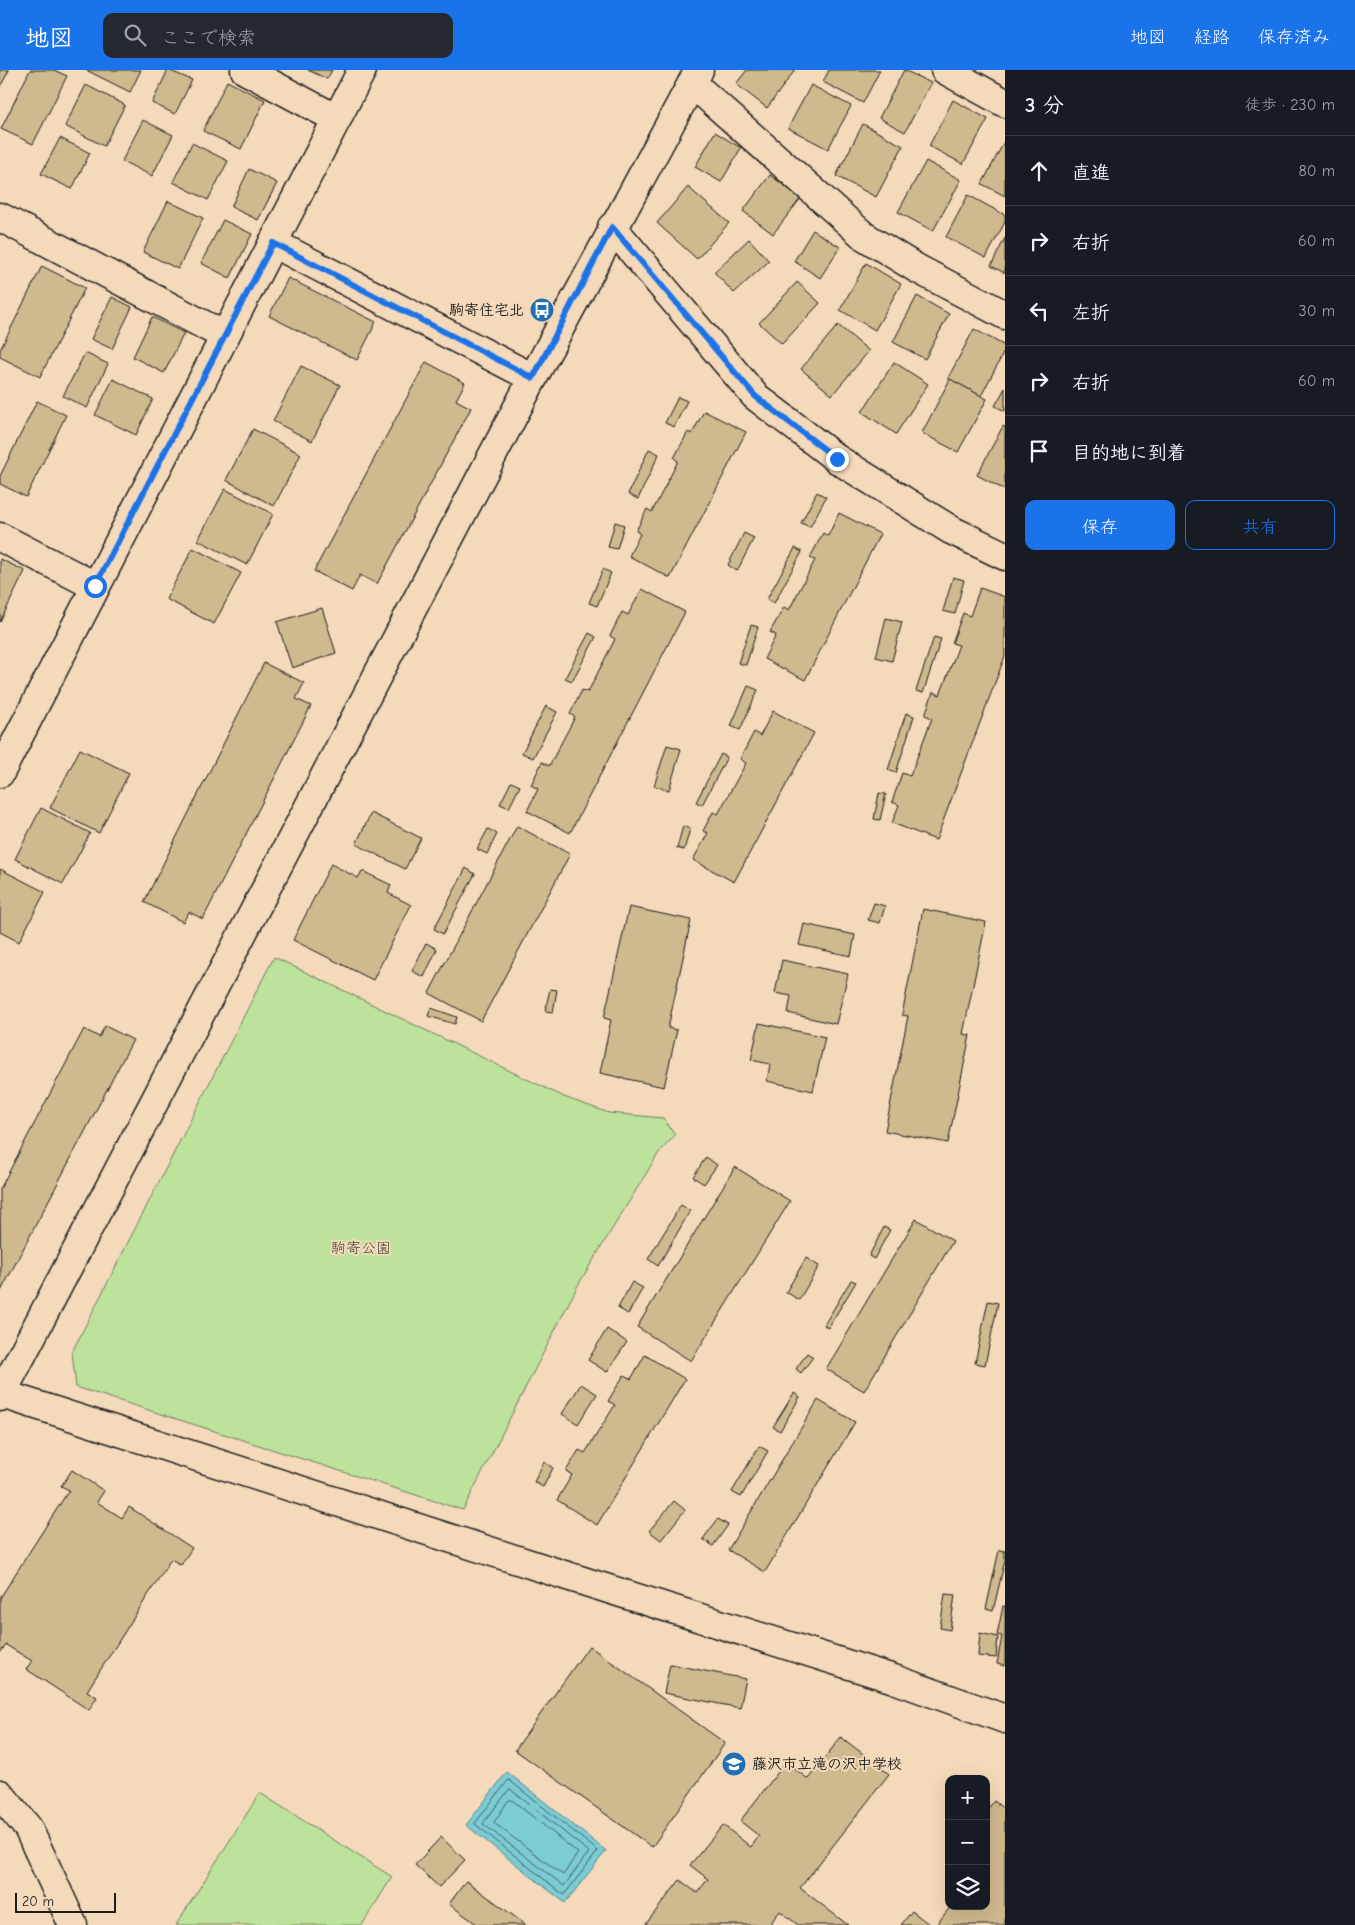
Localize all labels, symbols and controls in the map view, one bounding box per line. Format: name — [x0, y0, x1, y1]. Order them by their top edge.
search box — [103, 13, 453, 58]
icon: search — [121, 21, 149, 49]
text: 地図 — [25, 24, 73, 52]
text: ここで検索 — [161, 27, 256, 49]
text: 地図 — [1130, 27, 1166, 48]
text: 経路 — [1194, 27, 1230, 48]
text: 保存済み — [1258, 27, 1330, 48]
text: 3 分 — [1025, 93, 1064, 117]
text: 徒歩 · 230 m — [1245, 96, 1335, 114]
icon: ahead — [1025, 157, 1053, 185]
text: 直進 — [1072, 162, 1110, 184]
text: 80 m — [1298, 162, 1335, 180]
icon: right — [1025, 227, 1053, 255]
text: 右折 — [1072, 232, 1110, 254]
text: 60 m — [1298, 232, 1335, 250]
bus stop icon: 駒寄住宅北 — [529, 297, 555, 323]
icon: left — [1025, 297, 1053, 325]
place label: 駒寄住宅北 — [449, 301, 524, 319]
text: 左折 — [1072, 302, 1110, 324]
text: 30 m — [1299, 302, 1335, 320]
icon: right — [1025, 367, 1053, 395]
text: 右折 — [1072, 372, 1110, 394]
text: 60 m — [1298, 372, 1335, 390]
icon: arrive — [1025, 437, 1053, 465]
text: 目的地に到着 — [1072, 442, 1186, 464]
route end — [826, 448, 849, 471]
button: 保存 — [1025, 500, 1175, 550]
button: 共有 — [1185, 500, 1335, 550]
route start — [84, 575, 107, 598]
park label: 駒寄公園 — [331, 1239, 391, 1257]
school or university icon: 藤沢市立滝の沢中学校 — [721, 1751, 747, 1777]
place label: 藤沢市立滝の沢中学校 — [752, 1755, 902, 1773]
map controls — [945, 1775, 990, 1910]
button: + — [945, 1775, 990, 1820]
button: − — [945, 1820, 990, 1865]
button: layers — [945, 1865, 990, 1910]
scale bar — [15, 1890, 116, 1913]
text: 20 m — [22, 1893, 54, 1910]

